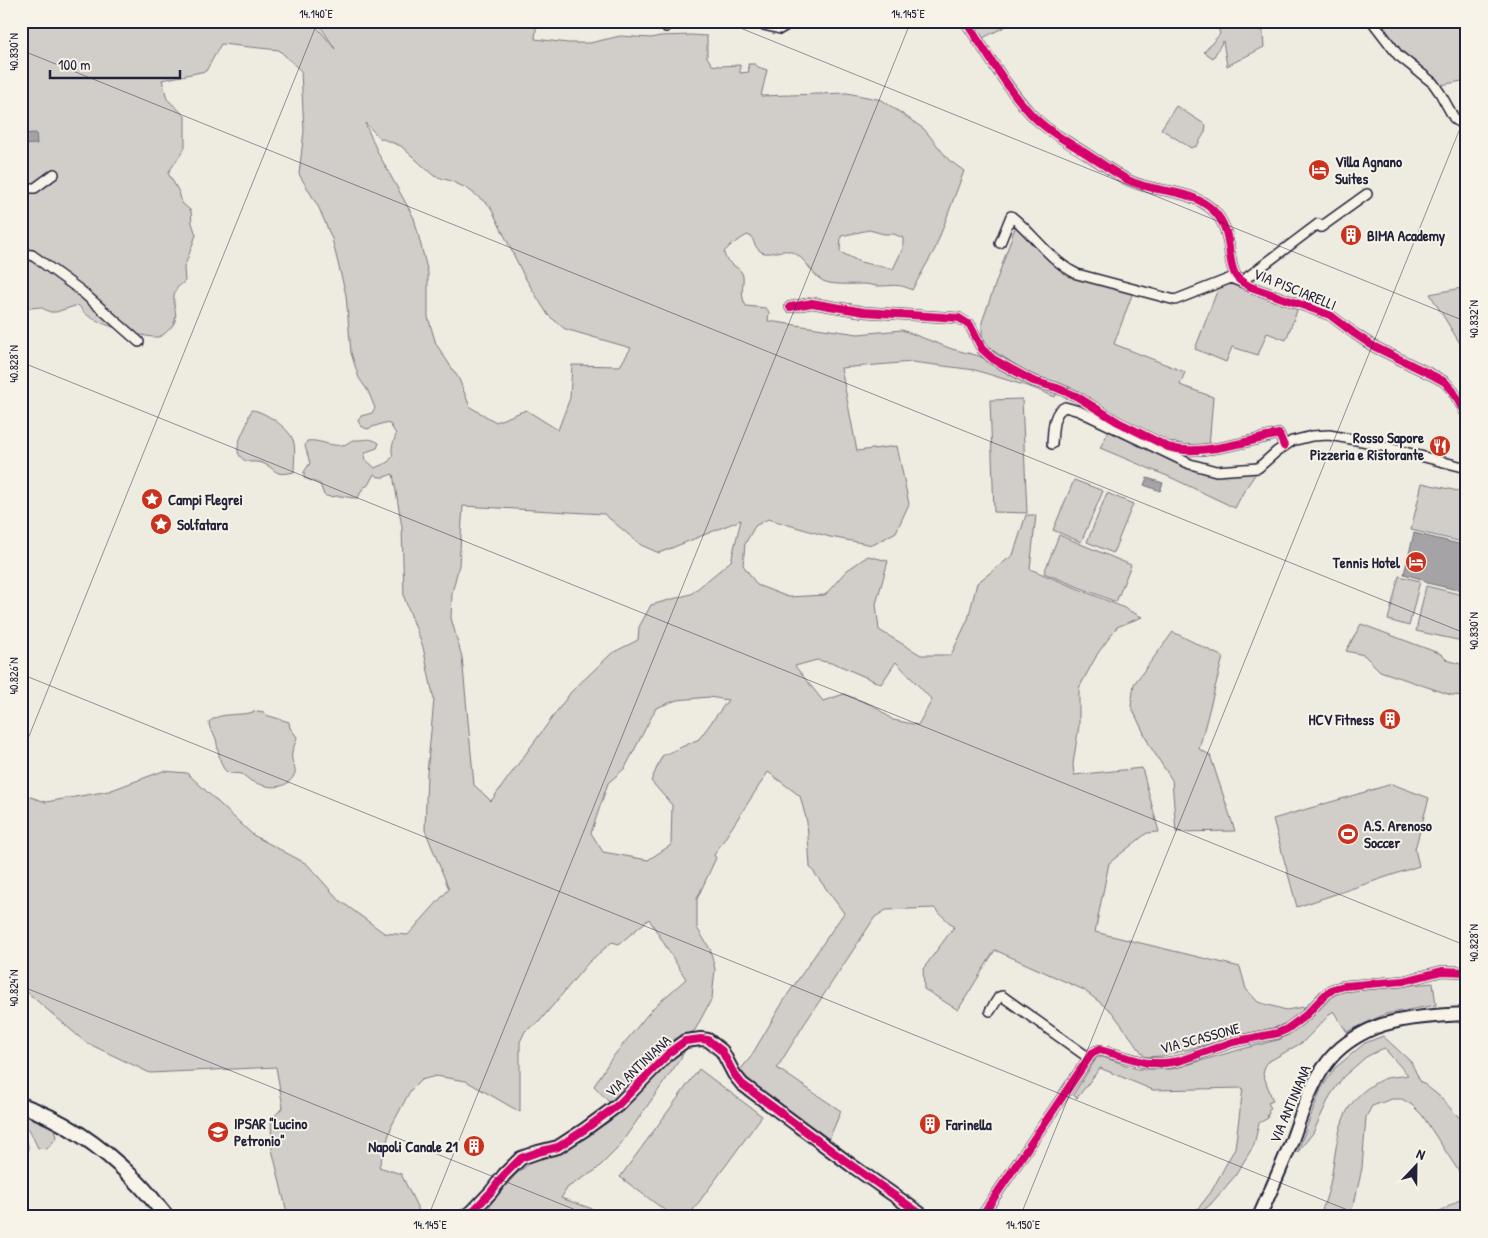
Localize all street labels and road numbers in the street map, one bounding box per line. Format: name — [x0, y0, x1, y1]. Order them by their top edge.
street label: VIA PISCIARELLI — [1250, 263, 1340, 315]
street label: VIA SCASSONE — [1158, 1017, 1243, 1059]
street label: VIA ANTINIANA — [601, 1030, 676, 1102]
street label: VIA ANTINIANA — [1264, 1061, 1316, 1146]

